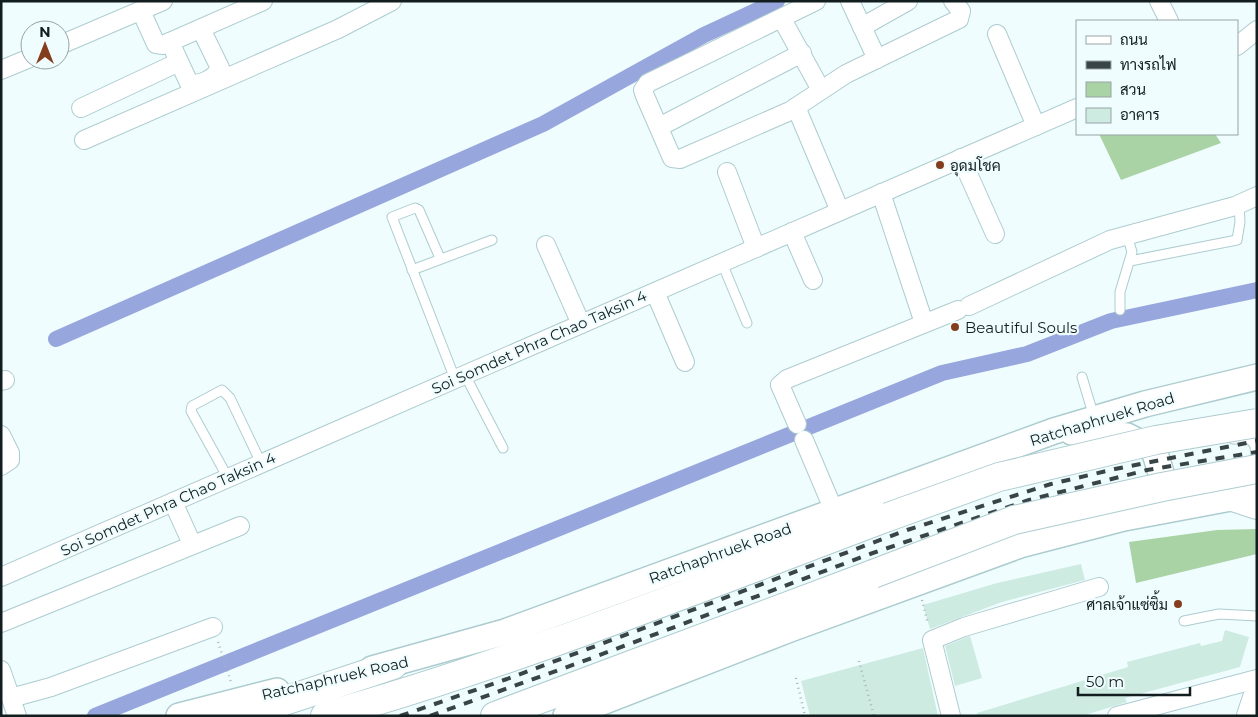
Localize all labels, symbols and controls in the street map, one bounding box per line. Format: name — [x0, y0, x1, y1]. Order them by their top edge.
north arrow — [20, 20, 70, 70]
legend — [1076, 20, 1238, 135]
text: N — [39, 23, 51, 41]
text: ถนน — [1120, 30, 1148, 49]
text: ทางรถไฟ — [1120, 55, 1177, 74]
text: สวน — [1120, 80, 1146, 99]
text: อาคาร — [1120, 105, 1160, 124]
place label: อุดมโชค — [950, 156, 1001, 177]
marker: อุดมโชค — [934, 159, 946, 171]
street label: Soi Somdet Phra Chao Taksin 4 — [428, 286, 650, 398]
place label: Beautiful Souls — [965, 318, 1077, 337]
marker: Beautiful Souls — [949, 321, 961, 333]
street label: Ratchaphruek Road — [1027, 388, 1177, 450]
street label: Soi Somdet Phra Chao Taksin 4 — [57, 448, 279, 560]
street label: Ratchaphruek Road — [646, 518, 794, 588]
place label: ศาลเจ้าแซ่ซิ้ม — [1086, 590, 1168, 614]
marker: ศาลเจ้าแซ่ซิ้ม — [1172, 598, 1184, 610]
street label: Ratchaphruek Road — [260, 652, 410, 704]
scale bar — [1078, 664, 1190, 696]
text: 50 m — [1086, 672, 1124, 691]

